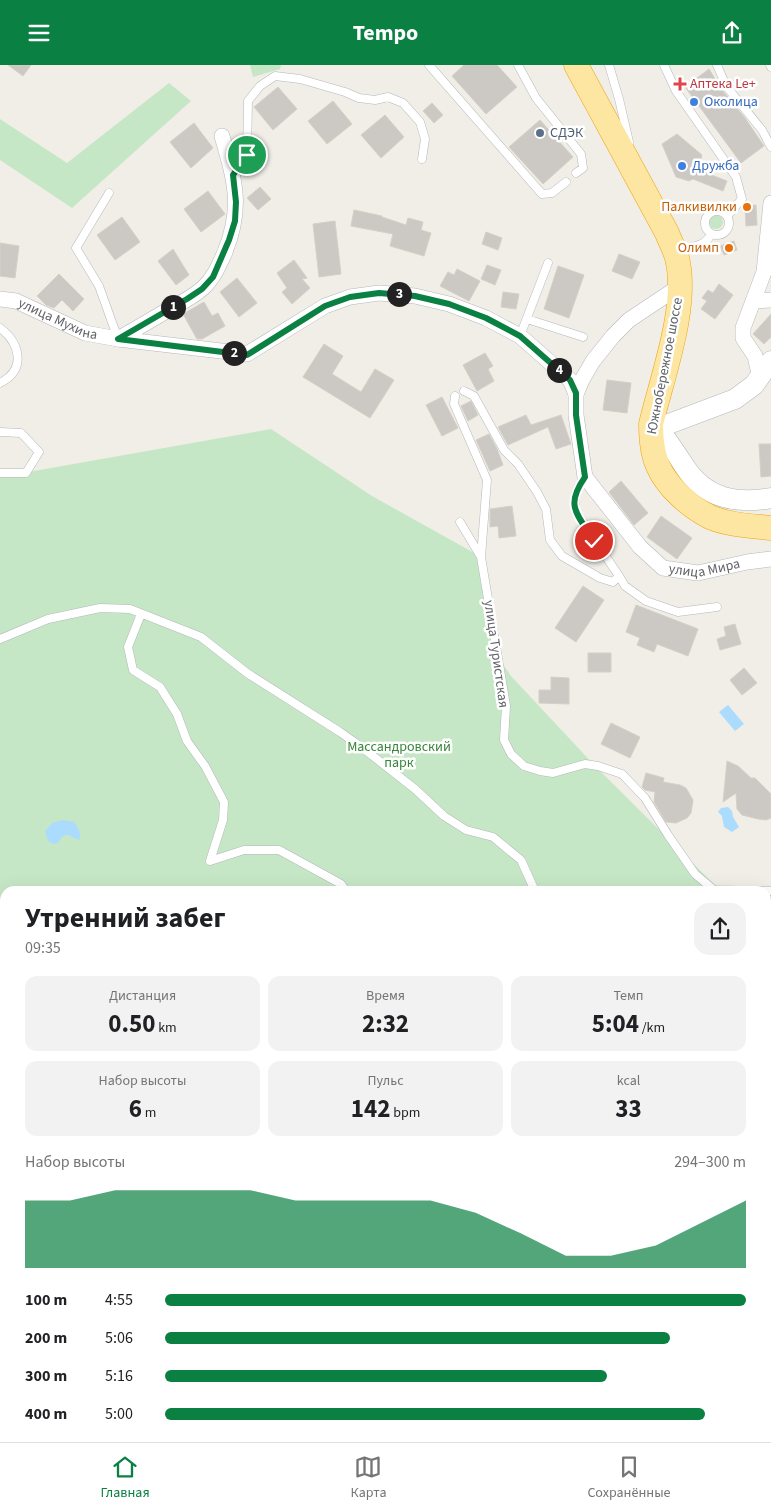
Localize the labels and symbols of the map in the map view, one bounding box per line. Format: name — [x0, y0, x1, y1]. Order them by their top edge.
place label: Аптека Le+ — [690, 74, 756, 94]
marker: Аптека Le+ — [674, 78, 686, 90]
place label: Околица — [704, 92, 758, 112]
marker: Околица — [688, 96, 700, 108]
place label: СДЭК — [550, 123, 584, 143]
marker: СДЭК — [534, 127, 546, 139]
pin — [226, 134, 268, 176]
place label: Дружба — [692, 156, 739, 176]
marker: Дружба — [676, 160, 688, 172]
place label: Палкивилки — [661, 197, 737, 217]
marker: Палкивилки — [741, 201, 753, 213]
place label: Олимп — [678, 238, 719, 258]
marker: Олимп — [723, 242, 735, 254]
pin: 3 — [386, 281, 412, 307]
street label: улица Мухина — [15, 293, 99, 345]
pin: 1 — [160, 295, 186, 319]
street label: Южнобережное шоссе — [642, 296, 688, 436]
pin: 2 — [222, 341, 246, 365]
pin: 4 — [546, 357, 572, 383]
pin — [573, 520, 615, 562]
street label: улица Мира — [667, 554, 742, 583]
street label: улица Туристская — [479, 599, 513, 709]
park label: Массандровский парк — [347, 737, 451, 773]

